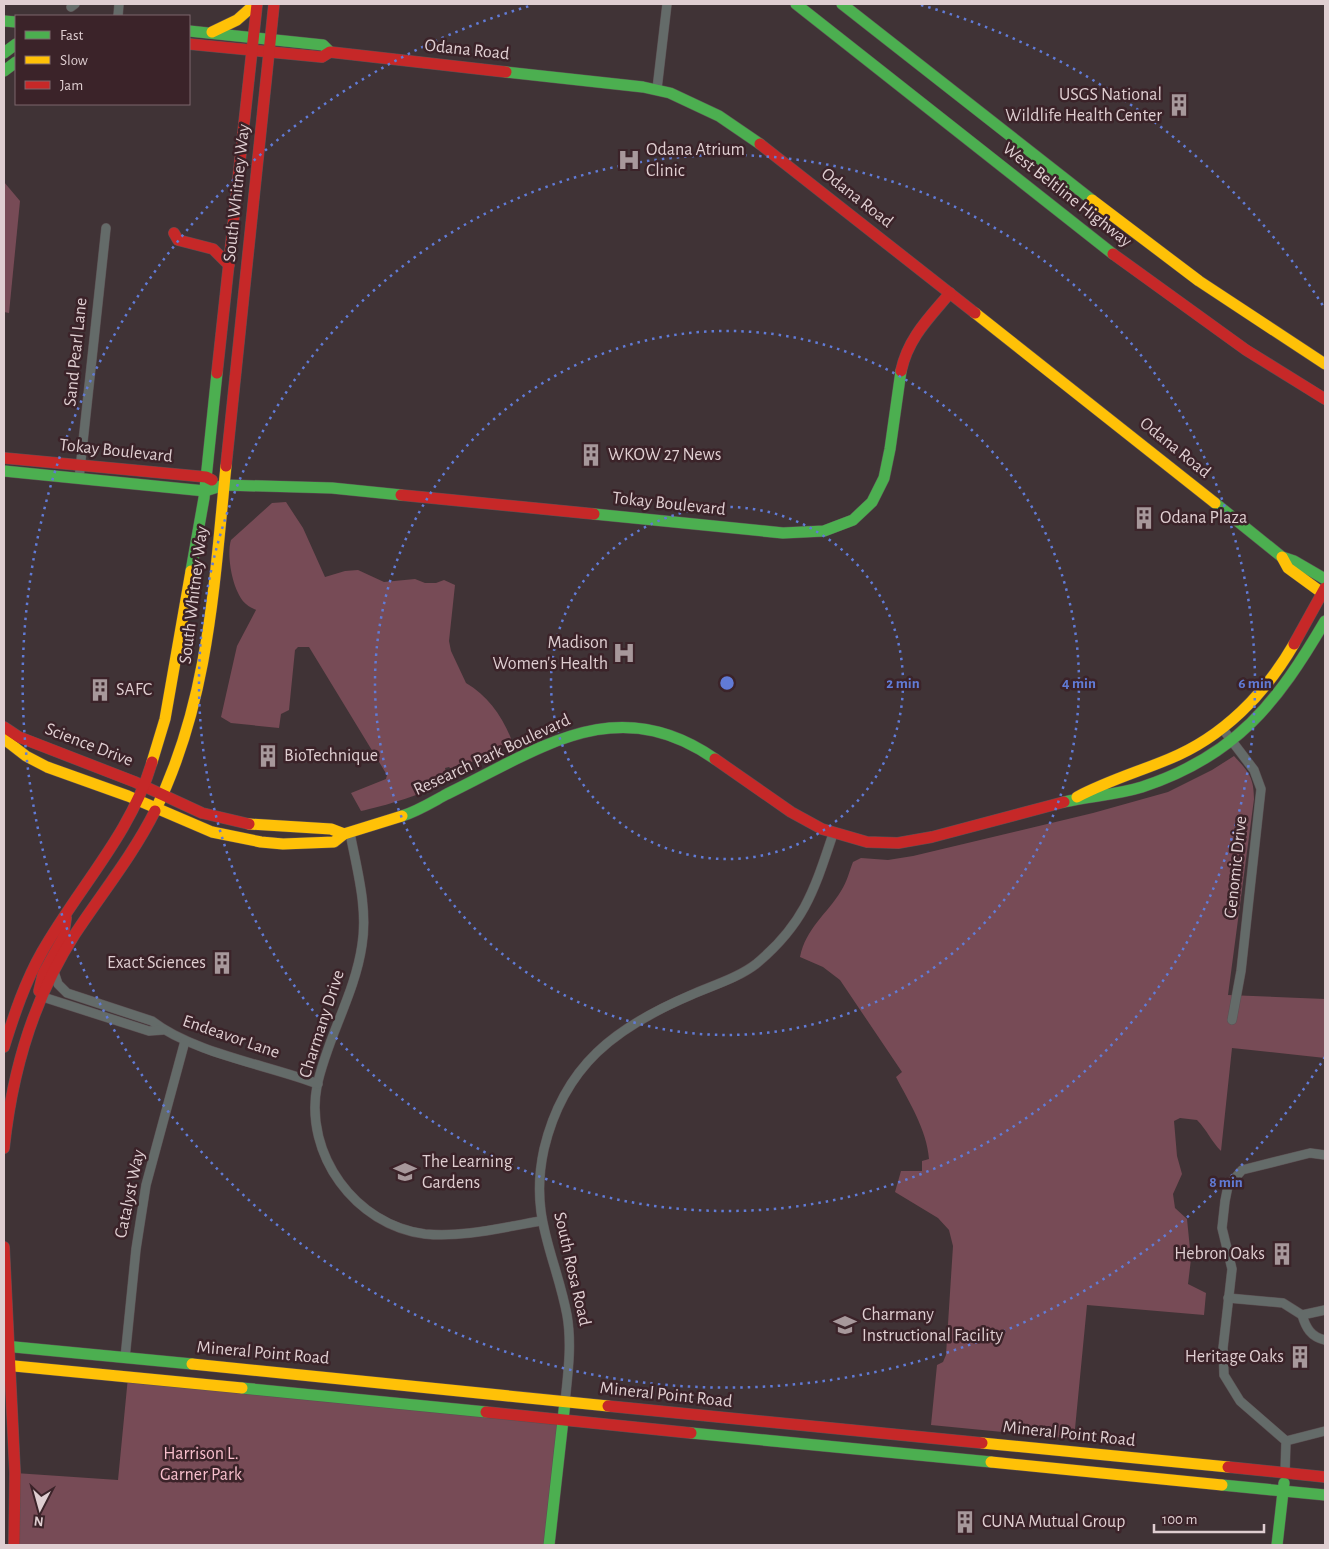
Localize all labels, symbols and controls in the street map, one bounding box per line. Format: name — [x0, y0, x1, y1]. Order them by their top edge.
legend — [15, 15, 190, 105]
text: Fast — [60, 28, 84, 43]
street label: Odana Road — [424, 37, 510, 63]
text: Slow — [60, 53, 88, 68]
text: Jam — [60, 78, 83, 93]
place label: USGS National Wildlife Health Center — [1005, 86, 1162, 125]
building icon: USGS National Wildlife Health Center — [1166, 92, 1192, 118]
street label: South Whitney Way — [221, 123, 253, 263]
street label: West Beltline Highway — [999, 139, 1135, 251]
place label: Odana Atrium Clinic — [646, 141, 745, 180]
hospital icon: Odana Atrium Clinic — [616, 147, 642, 173]
street label: Odana Road — [818, 165, 896, 231]
street label: Sand Pearl Lane — [61, 297, 91, 407]
street label: Odana Road — [1136, 414, 1214, 482]
street label: Tokay Boulevard — [58, 436, 174, 466]
building icon: WKOW 27 News — [578, 442, 604, 468]
place label: WKOW 27 News — [608, 446, 721, 464]
street label: Tokay Boulevard — [611, 489, 727, 519]
building icon: Odana Plaza — [1131, 505, 1157, 531]
place label: Odana Plaza — [1160, 509, 1247, 527]
street label: South Whitney Way — [177, 525, 211, 665]
place label: Madison Women's Health — [492, 634, 608, 673]
hospital icon: Madison Women's Health — [611, 640, 637, 666]
centre of rings — [718, 674, 736, 692]
text: 2 min — [886, 676, 920, 691]
text: 4 min — [1062, 676, 1096, 691]
text: 6 min — [1238, 676, 1272, 691]
building icon: SAFC — [87, 677, 113, 703]
place label: SAFC — [116, 681, 152, 699]
street label: Research Park Boulevard — [411, 711, 573, 799]
street label: Science Drive — [43, 720, 135, 770]
building icon: BioTechnique — [255, 743, 281, 769]
place label: BioTechnique — [284, 747, 378, 765]
street label: Genomic Drive — [1222, 815, 1250, 919]
building icon: Exact Sciences — [209, 950, 235, 976]
place label: Exact Sciences — [107, 954, 206, 972]
street label: Charmany Drive — [296, 968, 348, 1080]
street label: Endeavor Lane — [180, 1012, 282, 1062]
street label: Catalyst Way — [112, 1148, 148, 1240]
place label: The Learning Gardens — [422, 1153, 513, 1192]
school or university icon: The Learning Gardens — [392, 1159, 418, 1185]
text: 8 min — [1209, 1175, 1243, 1190]
street label: South Rosa Road — [550, 1210, 594, 1328]
building icon: Hebron Oaks — [1269, 1241, 1295, 1267]
place label: Hebron Oaks — [1174, 1245, 1265, 1263]
place label: Charmany Instructional Facility — [862, 1306, 1003, 1345]
school or university icon: Charmany Instructional Facility — [832, 1312, 858, 1338]
street label: Mineral Point Road — [196, 1338, 330, 1368]
building icon: Heritage Oaks — [1287, 1344, 1313, 1370]
place label: Heritage Oaks — [1185, 1348, 1284, 1366]
street label: Mineral Point Road — [599, 1379, 733, 1411]
street label: Mineral Point Road — [1002, 1418, 1136, 1450]
park label: Harrison L. Garner Park — [160, 1445, 243, 1484]
north arrow — [15, 1484, 65, 1534]
scale bar — [1154, 1502, 1264, 1534]
building icon: CUNA Mutual Group — [952, 1509, 978, 1535]
text: 100 m — [1162, 1512, 1197, 1527]
text: N — [33, 1513, 44, 1528]
place label: CUNA Mutual Group — [982, 1513, 1125, 1531]

